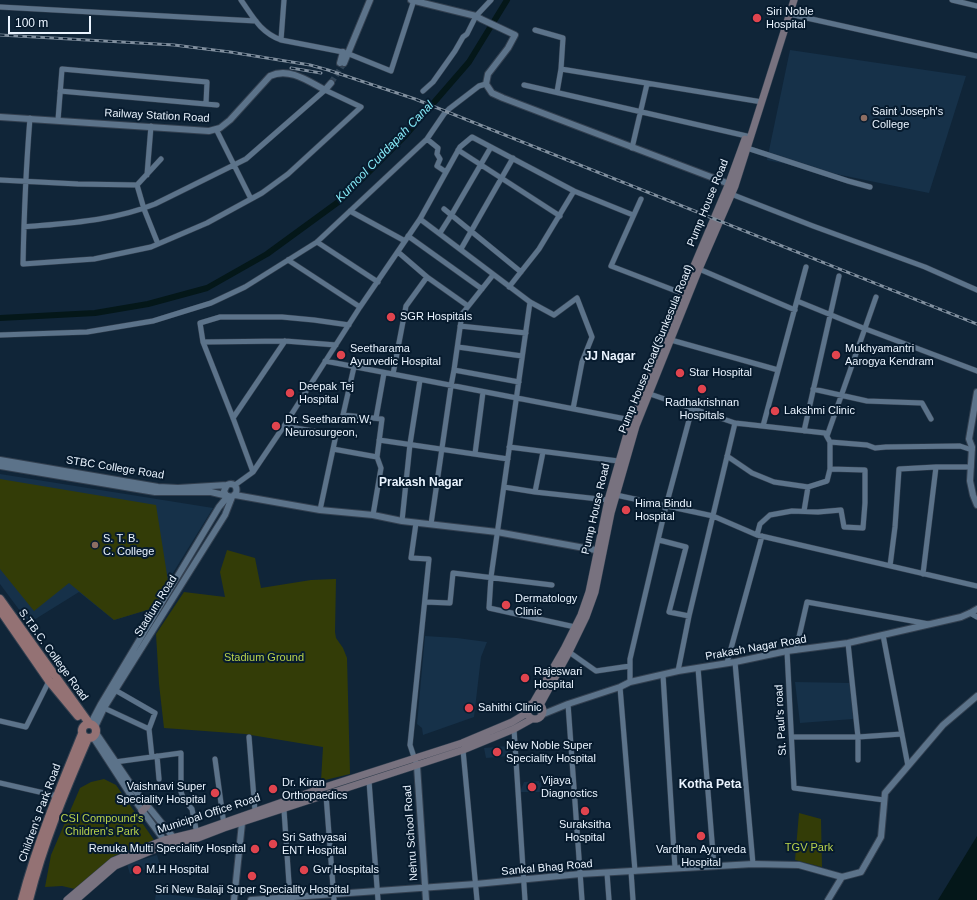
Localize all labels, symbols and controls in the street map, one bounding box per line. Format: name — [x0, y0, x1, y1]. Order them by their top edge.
place label: Siri Noble Hospital — [766, 5, 814, 31]
scale bar — [10, 8, 93, 34]
marker: Siri Noble Hospital — [751, 12, 763, 24]
text: 100 m — [15, 16, 48, 30]
water label: Kurnool Cuddapah Canal — [333, 99, 437, 205]
place label: Saint Joseph's College — [872, 105, 943, 131]
street label: Railway Station Road — [104, 107, 210, 125]
marker: Saint Joseph's College — [859, 113, 869, 123]
street label: Pump House Road — [684, 157, 732, 249]
street label: Pump House Road(Sunkesula Road) — [616, 263, 696, 435]
place label: SGR Hospitals — [400, 310, 472, 324]
marker: SGR Hospitals — [385, 311, 397, 323]
place label: Seetharama Ayurvedic Hospital — [350, 342, 441, 368]
place label: Mukhyamantri Aarogya Kendram — [845, 342, 934, 368]
marker: Seetharama Ayurvedic Hospital — [335, 349, 347, 361]
marker: Mukhyamantri Aarogya Kendram — [830, 349, 842, 361]
district label: JJ Nagar — [585, 350, 635, 364]
place label: Star Hospital — [689, 366, 752, 380]
marker: Star Hospital — [674, 367, 686, 379]
place label: Deepak Tej Hospital — [299, 380, 354, 406]
marker: Radhakrishnan Hospitals — [696, 383, 708, 395]
marker: Deepak Tej Hospital — [284, 387, 296, 399]
place label: Radhakrishnan Hospitals — [665, 396, 739, 422]
place label: Lakshmi Clinic — [784, 404, 855, 418]
marker: Lakshmi Clinic — [769, 405, 781, 417]
place label: Dr. Seetharam.W, Neurosurgeon, — [285, 413, 372, 439]
marker: Dr. Seetharam.W, Neurosurgeon, — [270, 420, 282, 432]
street label: STBC College Road — [65, 454, 165, 482]
street label: Pump House Road — [579, 462, 613, 556]
district label: Prakash Nagar — [379, 476, 463, 490]
place label: Hima Bindu Hospital — [635, 497, 692, 523]
marker: Hima Bindu Hospital — [620, 504, 632, 516]
place label: S. T. B. C. College — [103, 532, 154, 558]
marker: S. T. B. C. College — [90, 540, 100, 550]
street label: Stadium Road — [132, 573, 180, 639]
place label: Dermatology Clinic — [515, 592, 577, 618]
marker: Dermatology Clinic — [500, 599, 512, 611]
street label: S.T.B.C. College Road — [15, 607, 91, 703]
street label: Prakash Nagar Road — [704, 633, 808, 663]
park label: Stadium Ground — [224, 651, 304, 665]
place label: Rajeswari Hospital — [534, 665, 582, 691]
marker: Rajeswari Hospital — [519, 672, 531, 684]
street label: St. Paul's road — [773, 684, 789, 756]
place label: Sahithi Clinic — [478, 701, 542, 715]
marker: Sahithi Clinic — [463, 702, 475, 714]
place label: New Noble Super Speciality Hospital — [506, 739, 596, 765]
marker: New Noble Super Speciality Hospital — [491, 746, 503, 758]
street label: Children's Park Road — [16, 762, 64, 864]
place label: Vijaya Diagnostics — [541, 774, 598, 800]
place label: Dr. Kiran Orthopaedics — [282, 776, 347, 802]
district label: Kotha Peta — [679, 778, 741, 792]
place label: Vaishnavi Super Speciality Hospital — [116, 780, 206, 806]
marker: Vijaya Diagnostics — [526, 781, 538, 793]
marker: Dr. Kiran Orthopaedics — [267, 783, 279, 795]
street label: Nehru School Road — [401, 785, 421, 881]
marker: Vaishnavi Super Speciality Hospital — [209, 787, 221, 799]
street label: Municipal Office Road — [156, 791, 262, 837]
marker: Suraksitha Hospital — [579, 805, 591, 817]
park label: CSI Compound's Children's Park — [61, 812, 143, 838]
place label: Suraksitha Hospital — [559, 818, 611, 844]
marker: Vardhan Ayurveda Hospital — [695, 830, 707, 842]
place label: Sri Sathyasai ENT Hospital — [282, 831, 347, 857]
marker: Sri Sathyasai ENT Hospital — [267, 838, 279, 850]
park label: TGV Park — [785, 841, 833, 855]
place label: Renuka Multi Speciality Hospital — [89, 842, 246, 856]
marker: Renuka Multi Speciality Hospital — [249, 843, 261, 855]
place label: Vardhan Ayurveda Hospital — [656, 843, 746, 869]
street label: Sankal Bhag Road — [501, 857, 593, 879]
place label: M.H Hospital — [146, 863, 209, 877]
place label: Gvr Hospitals — [313, 863, 379, 877]
marker: M.H Hospital — [131, 864, 143, 876]
marker: Gvr Hospitals — [298, 864, 310, 876]
marker: Sri New Balaji Super Speciality Hospital — [246, 870, 258, 882]
place label: Sri New Balaji Super Speciality Hospital — [155, 883, 349, 897]

